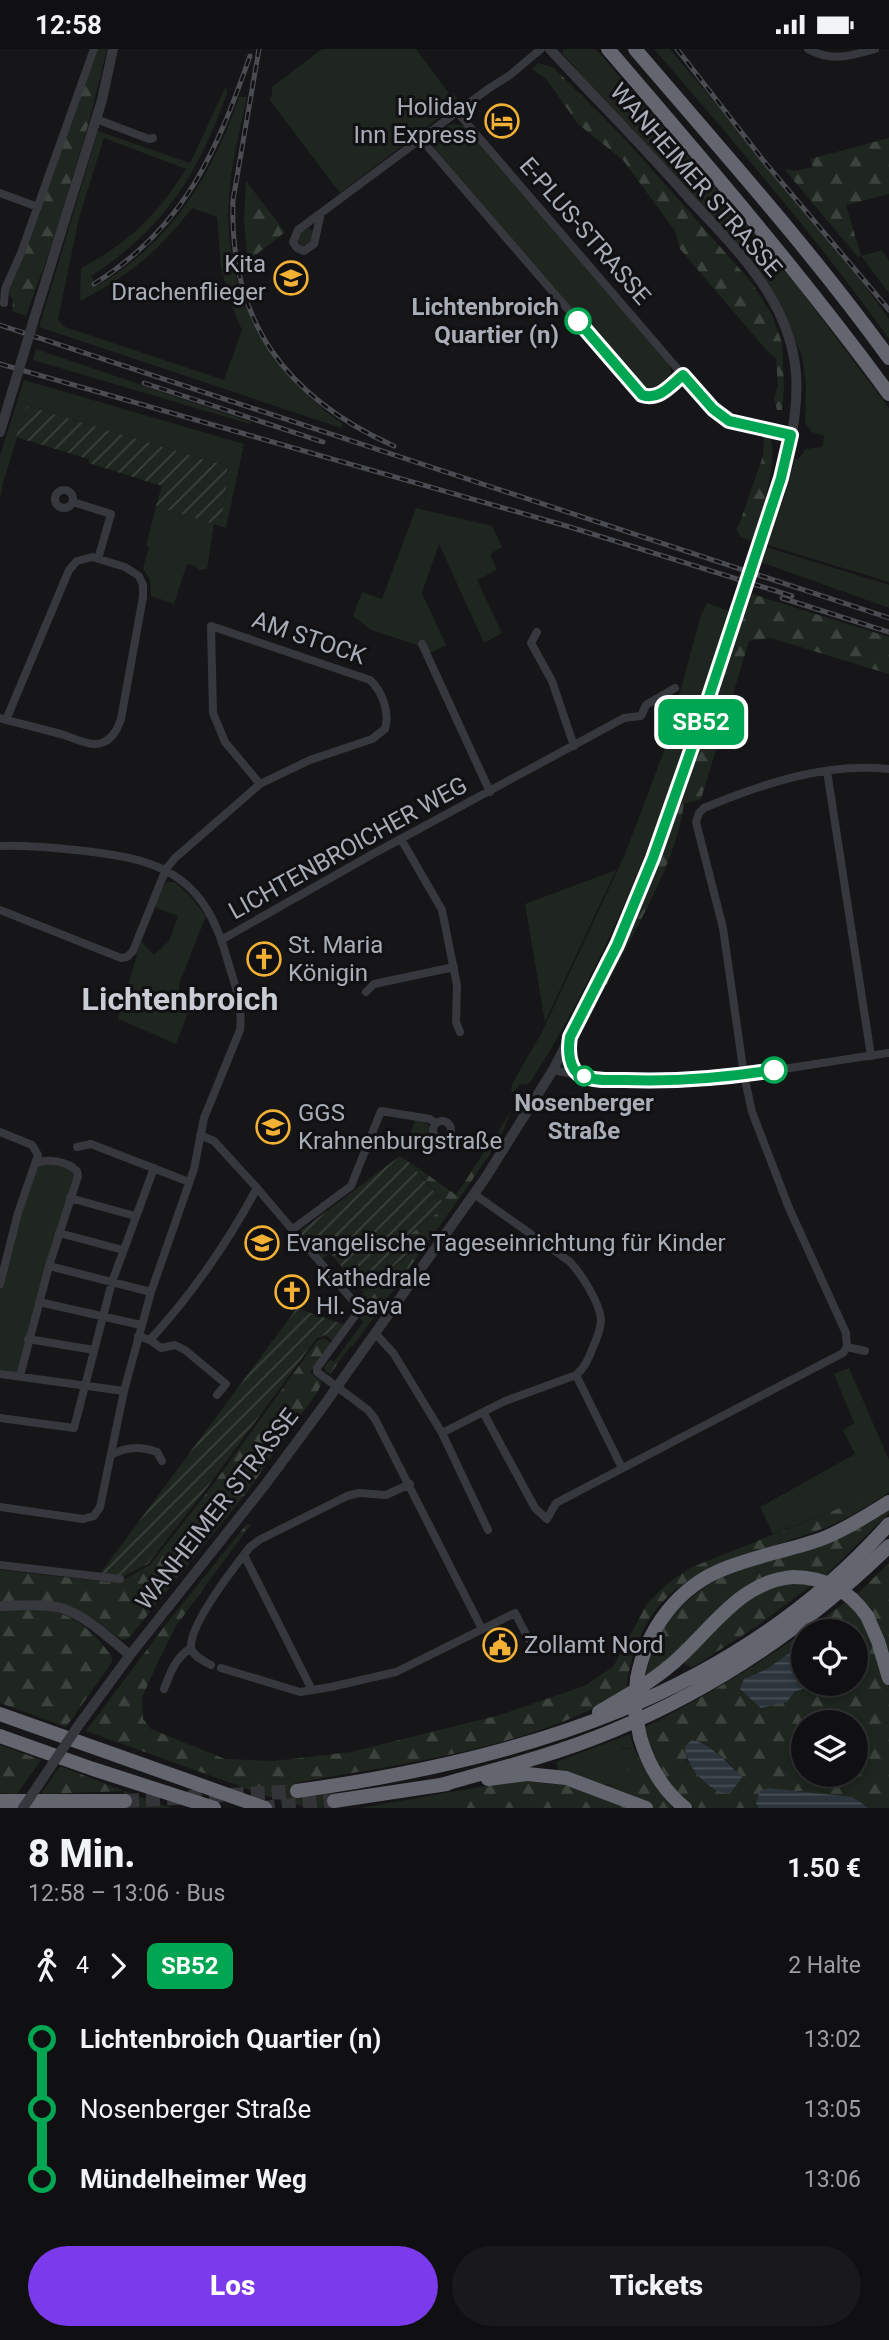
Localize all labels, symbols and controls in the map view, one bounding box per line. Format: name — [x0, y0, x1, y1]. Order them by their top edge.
text: 12:58 — [35, 10, 102, 40]
street label: WANHEIMER STRASSE — [604, 77, 788, 283]
place label: Holiday Inn Express — [354, 93, 478, 149]
hotel icon: Holiday Inn Express — [483, 102, 521, 140]
street label: E-PLUS-STRASSE — [514, 152, 656, 310]
place label: Kita Drachenflieger — [111, 250, 266, 306]
school or university icon: Kita Drachenflieger — [272, 259, 310, 297]
place label: Lichtenbroich Quartier (n) — [411, 293, 559, 349]
marker: Lichtenbroich Quartier (n) — [565, 308, 591, 334]
street label: AM STOCK — [249, 606, 370, 671]
line badge: SB52 — [652, 699, 750, 745]
text: SB52 — [672, 708, 730, 736]
street label: LICHTENBROICHER WEG — [224, 771, 472, 925]
place label: St. Maria Königin — [288, 931, 383, 987]
church icon: St. Maria Königin — [245, 940, 283, 978]
district label: Lichtenbroich — [82, 980, 278, 1018]
unlabelled marker — [761, 1057, 787, 1083]
marker: Nosenberger Straße — [574, 1066, 594, 1086]
place label: Nosenberger Straße — [514, 1089, 654, 1145]
place label: GGS Krahnenburgstraße — [298, 1099, 502, 1155]
school or university icon: GGS Krahnenburgstraße — [254, 1108, 292, 1146]
school or university icon: Evangelische Tageseinrichtung für Kinder — [243, 1224, 281, 1262]
place label: Evangelische Tageseinrichtung für Kinder — [286, 1229, 726, 1257]
place label: Kathedrale Hl. Sava — [316, 1264, 431, 1320]
church icon: Kathedrale Hl. Sava — [273, 1273, 311, 1311]
street label: WANHEIMER STRASSE — [130, 1403, 304, 1615]
map controls — [791, 1619, 868, 1787]
button: locate — [791, 1619, 868, 1696]
public building icon: Zollamt Nord — [481, 1626, 519, 1664]
place label: Zollamt Nord — [524, 1631, 664, 1659]
button: layers — [791, 1710, 868, 1787]
text: 8 Min. — [28, 1832, 136, 1876]
text: 1.50 € — [787, 1853, 861, 1883]
text: 12:58 – 13:06 · Bus — [28, 1880, 225, 1907]
icon: walk — [28, 1947, 66, 1985]
icon: forward — [99, 1947, 137, 1985]
text: 4 — [76, 1952, 89, 1979]
text: SB52 — [161, 1952, 219, 1980]
text: 2 Halte — [788, 1952, 861, 1979]
text: Lichtenbroich Quartier (n) — [80, 2024, 381, 2054]
text: 13:02 — [804, 2026, 861, 2053]
text: Nosenberger Straße — [80, 2094, 311, 2124]
text: 13:05 — [804, 2096, 861, 2123]
text: Mündelheimer Weg — [80, 2164, 307, 2194]
text: 13:06 — [804, 2166, 861, 2193]
button: Los — [28, 2246, 438, 2326]
button: Tickets — [452, 2246, 861, 2326]

